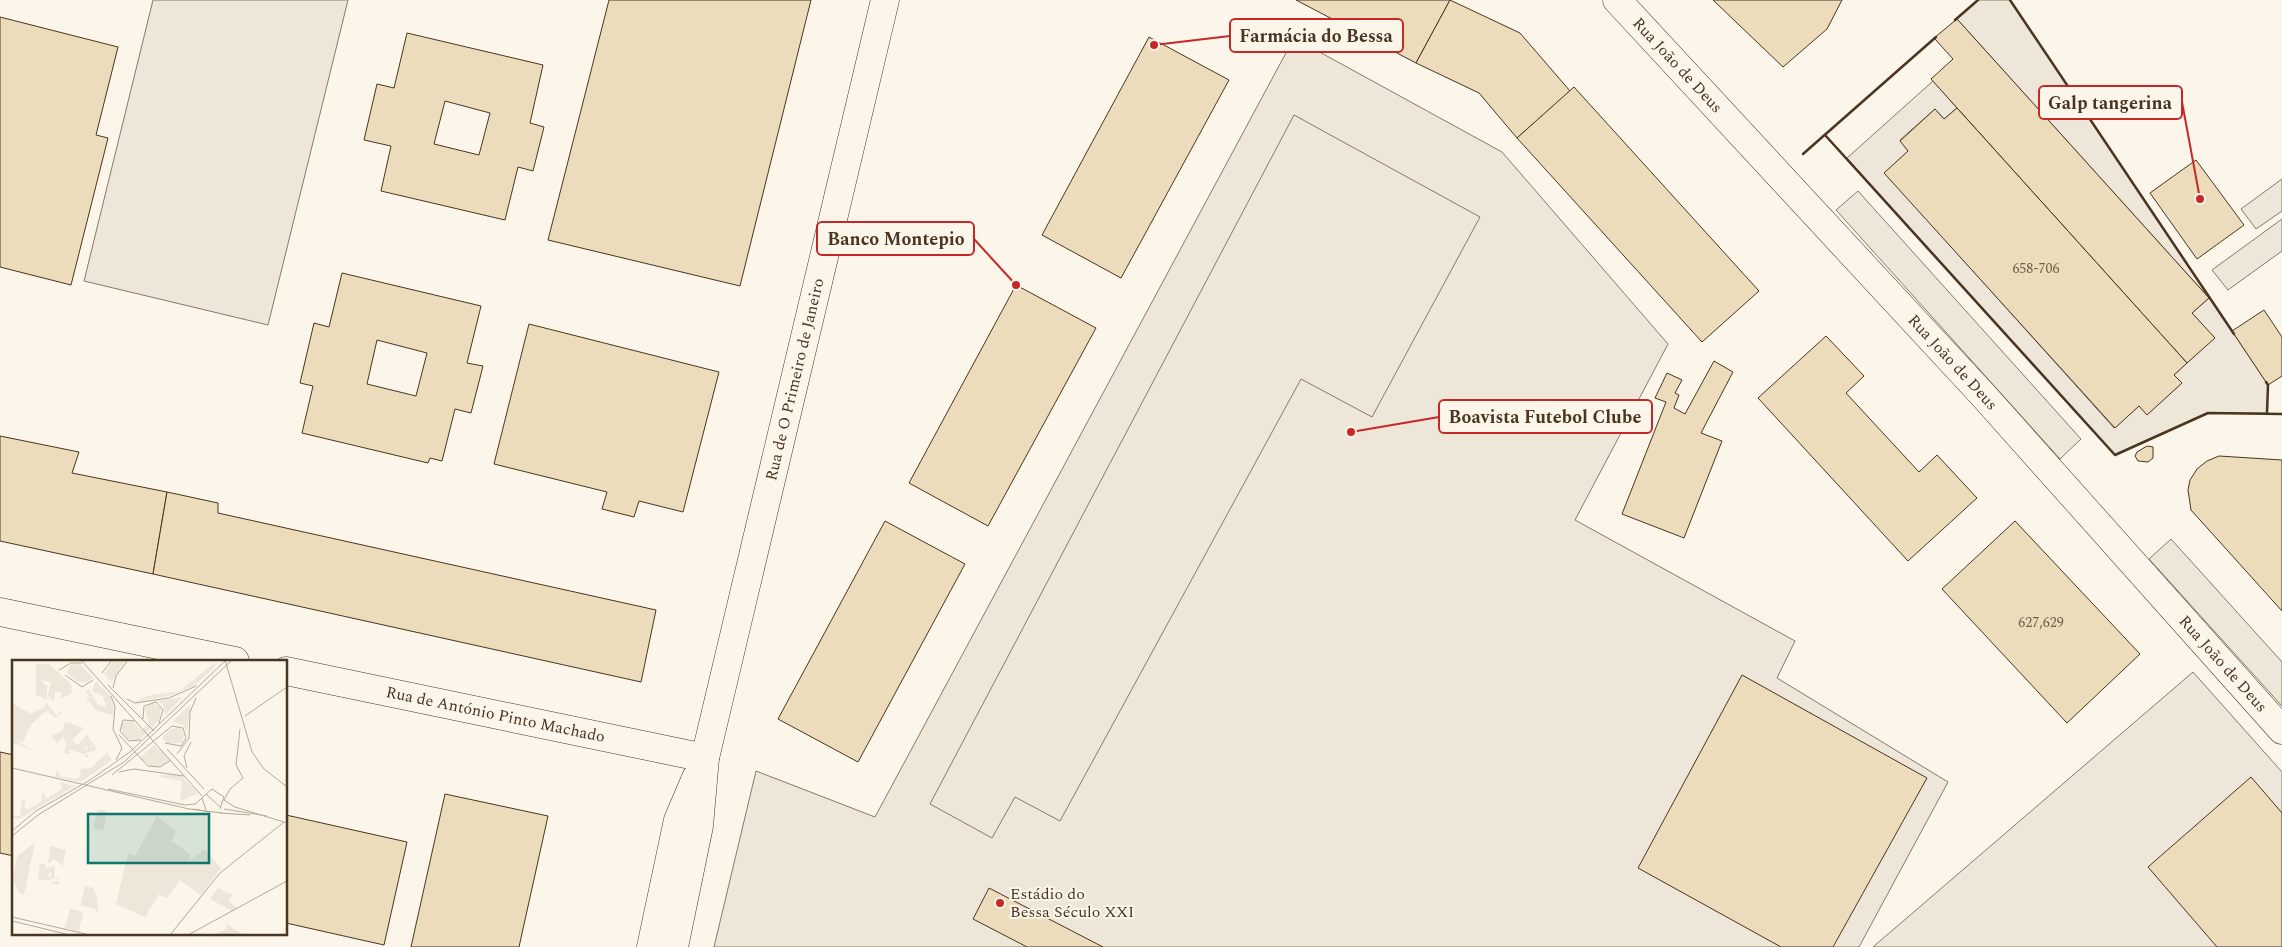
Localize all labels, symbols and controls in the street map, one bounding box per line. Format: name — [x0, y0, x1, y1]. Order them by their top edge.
street label: Rua João de Deus — [1627, 12, 1728, 119]
callout: Farmácia do Bessa — [1230, 19, 1403, 52]
text: Farmácia do Bessa — [1239, 23, 1393, 50]
callout: Galp tangerina — [2039, 86, 2182, 119]
text: Galp tangerina — [2048, 90, 2173, 117]
callout: Banco Montepio — [817, 222, 974, 255]
text: Banco Montepio — [827, 226, 965, 253]
house number: 658-706 — [2012, 258, 2060, 279]
street label: Rua de O Primeiro de Janeiro — [759, 276, 831, 483]
street label: Rua João de Deus — [1902, 309, 2003, 416]
callout: Boavista Futebol Clube — [1439, 400, 1652, 433]
text: Boavista Futebol Clube — [1449, 404, 1641, 431]
street label: Rua João de Deus — [2173, 610, 2273, 718]
house number: 627,629 — [2018, 612, 2064, 633]
inset map — [12, 660, 288, 934]
street label: Rua de António Pinto Machado — [384, 680, 607, 749]
place label: Estádio do Bessa Século XXI — [1010, 882, 1134, 924]
marker: Estádio do Bessa Século XXI — [994, 897, 1006, 909]

